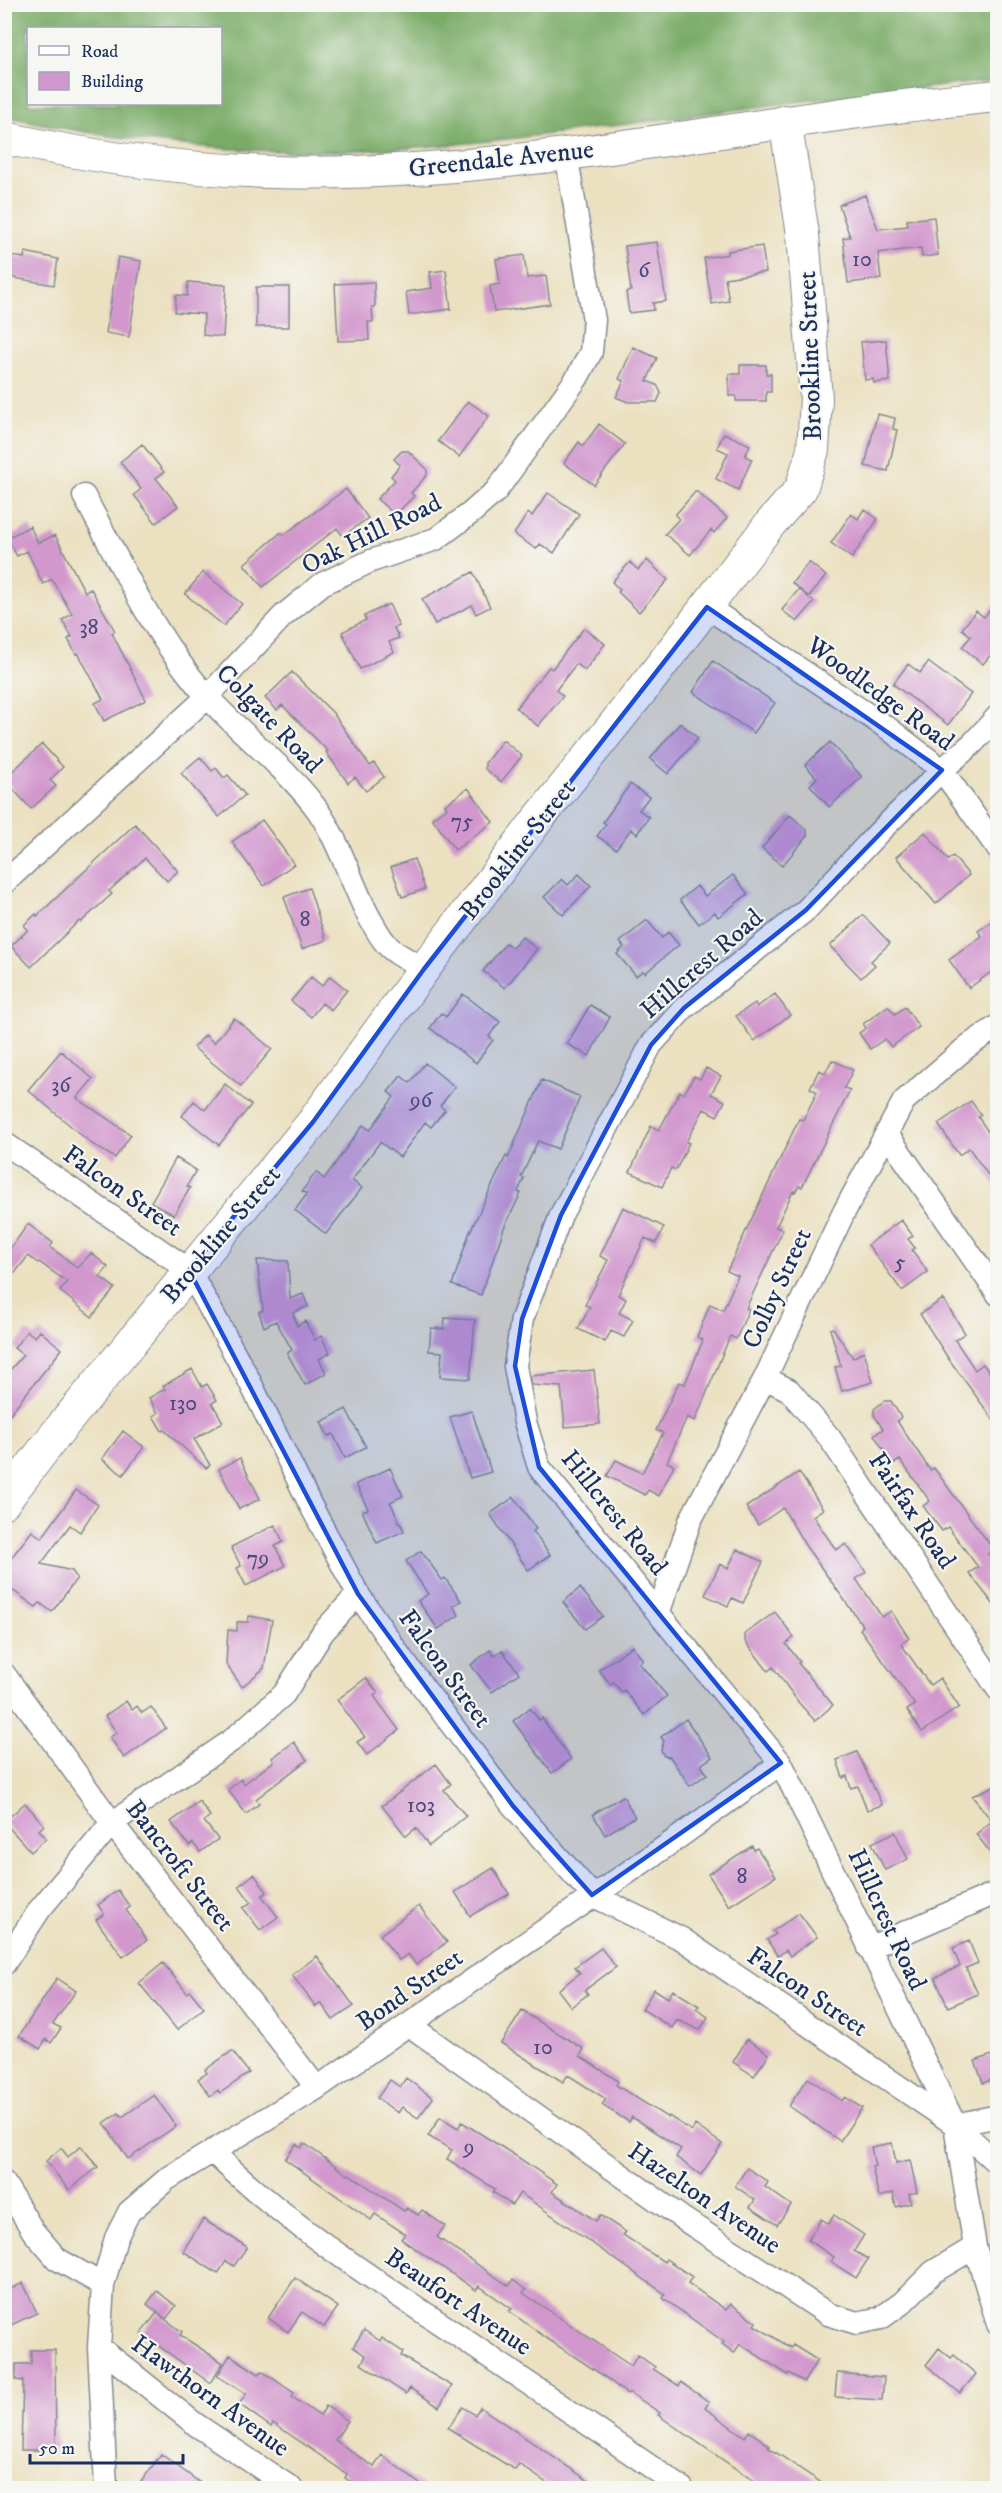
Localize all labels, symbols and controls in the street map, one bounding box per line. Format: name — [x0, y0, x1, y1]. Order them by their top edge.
legend — [27, 27, 222, 105]
text: Road — [81, 41, 118, 63]
text: Building — [81, 71, 143, 93]
street label: Greendale Avenue — [407, 133, 595, 186]
house number: 10 — [852, 246, 872, 273]
house number: 6 — [638, 257, 651, 284]
street label: Brookline Street — [791, 270, 830, 441]
street label: Oak Hill Road — [296, 486, 447, 582]
house number: 38 — [79, 614, 99, 641]
street label: Woodledge Road — [799, 629, 961, 759]
street label: Colgate Road — [208, 657, 329, 781]
street label: Brookline Street — [453, 773, 583, 927]
house number: 75 — [451, 808, 473, 835]
street label: Hillcrest Road — [634, 902, 770, 1026]
house number: 8 — [299, 906, 311, 933]
house number: 36 — [51, 1072, 72, 1099]
house number: 96 — [409, 1087, 434, 1114]
street label: Falcon Street — [56, 1138, 188, 1244]
street label: Brookline Street — [154, 1159, 288, 1311]
street label: Colby Street — [735, 1223, 820, 1354]
house number: 5 — [895, 1249, 906, 1276]
house number: 130 — [169, 1390, 197, 1417]
street label: Hillcrest Road — [553, 1443, 675, 1582]
street label: Fairfax Road — [861, 1446, 963, 1576]
house number: 79 — [247, 1545, 269, 1572]
street label: Falcon Street — [391, 1603, 499, 1735]
house number: 103 — [407, 1792, 435, 1819]
street label: Bancroft Street — [118, 1793, 241, 1938]
street label: Hillcrest Road — [840, 1844, 934, 1996]
house number: 8 — [736, 1863, 748, 1890]
street label: Falcon Street — [741, 1940, 874, 2045]
street label: Bond Street — [350, 1942, 470, 2039]
house number: 10 — [533, 2034, 553, 2061]
house number: 9 — [463, 2134, 474, 2161]
street label: Hazelton Avenue — [621, 2135, 787, 2262]
street label: Beaufort Avenue — [378, 2241, 538, 2363]
street label: Hawthorn Avenue — [125, 2328, 296, 2465]
scale bar — [30, 2427, 183, 2465]
text: 50 m — [39, 2438, 75, 2460]

